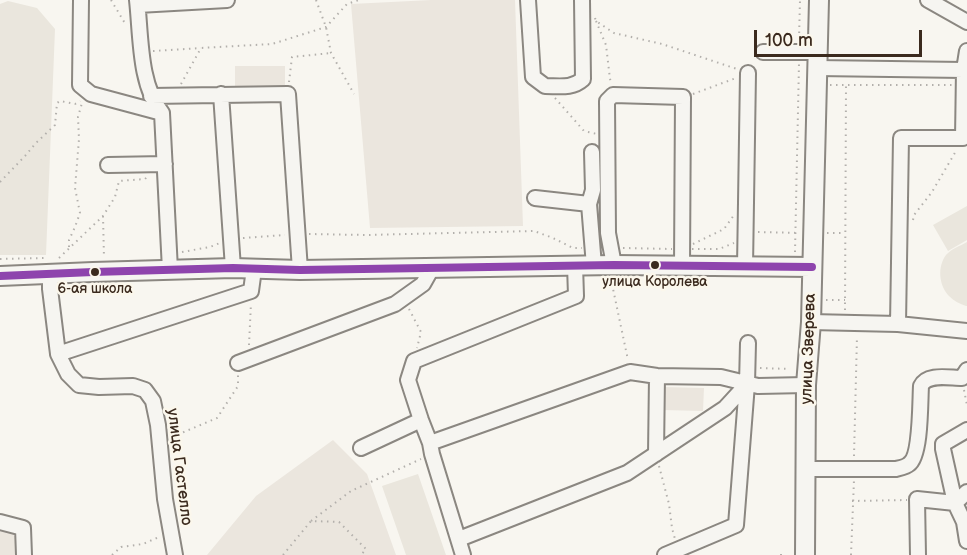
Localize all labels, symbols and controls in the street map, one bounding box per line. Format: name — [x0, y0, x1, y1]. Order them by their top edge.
scale bar — [757, 18, 925, 56]
text: 100 m — [765, 30, 813, 51]
marker: улица Королева — [649, 259, 661, 271]
marker: 6-ая школа — [89, 266, 101, 278]
place label: улица Королева — [602, 274, 708, 290]
place label: 6-ая школа — [58, 281, 132, 297]
street label: улица Зверева — [797, 293, 821, 405]
street label: улица Гастелло — [162, 407, 196, 527]

